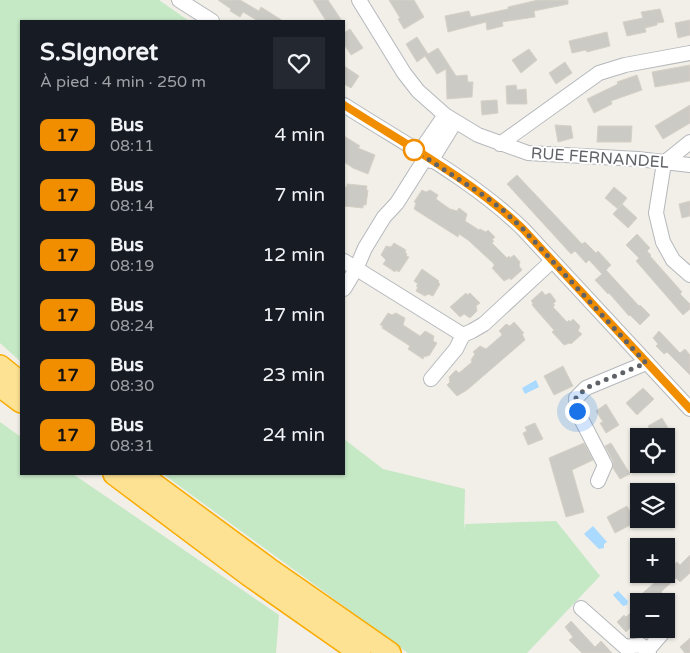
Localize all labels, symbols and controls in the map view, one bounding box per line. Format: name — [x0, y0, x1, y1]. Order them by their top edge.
button: heart — [273, 37, 325, 89]
text: S.SIgnoret — [40, 38, 158, 67]
text: À pied · 4 min · 250 m — [40, 72, 206, 92]
text: Bus — [110, 114, 144, 136]
text: 17 — [56, 124, 79, 146]
text: 4 min — [274, 124, 325, 146]
text: 08:11 — [110, 136, 154, 156]
unlabelled marker — [403, 139, 425, 161]
street label: RUE FERNANDEL — [530, 143, 670, 173]
text: Bus — [110, 174, 144, 196]
text: 17 — [56, 184, 79, 206]
text: 7 min — [274, 184, 325, 206]
text: 08:14 — [110, 196, 154, 216]
text: Bus — [110, 234, 144, 256]
text: 17 — [56, 244, 79, 266]
text: 12 min — [262, 244, 325, 266]
text: 08:19 — [110, 256, 154, 276]
text: Bus — [110, 294, 144, 316]
text: 17 — [56, 304, 79, 326]
text: 17 min — [262, 304, 325, 326]
text: 08:24 — [110, 316, 154, 336]
text: Bus — [110, 354, 144, 376]
text: 17 — [56, 364, 79, 386]
text: 23 min — [262, 364, 325, 386]
text: 08:30 — [110, 376, 154, 396]
your location — [565, 399, 590, 424]
text: Bus — [110, 414, 144, 436]
text: 17 — [56, 424, 79, 446]
text: 24 min — [262, 424, 325, 446]
map controls — [630, 428, 675, 638]
button: locate — [630, 428, 675, 473]
text: 08:31 — [110, 436, 154, 456]
button: layers — [630, 483, 675, 528]
button: + — [630, 538, 675, 583]
button: − — [630, 593, 675, 638]

